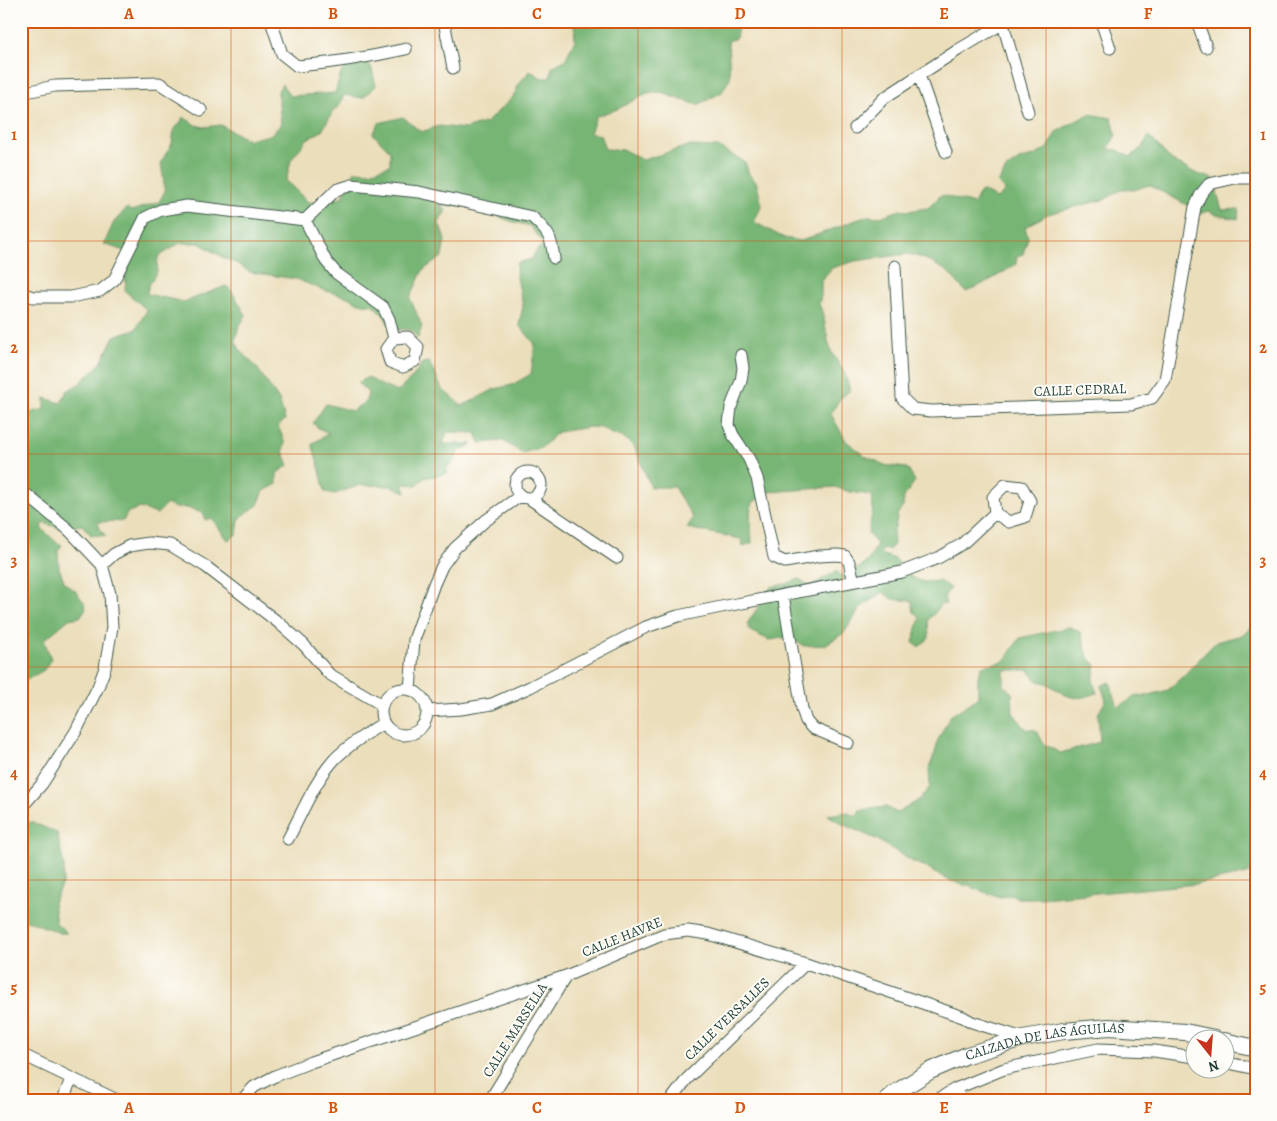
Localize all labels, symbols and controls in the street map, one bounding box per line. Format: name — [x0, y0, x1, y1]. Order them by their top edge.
text: A — [123, 3, 135, 25]
text: B — [328, 3, 338, 25]
text: C — [532, 3, 542, 25]
text: D — [734, 3, 746, 25]
text: E — [939, 3, 949, 25]
text: F — [1144, 3, 1153, 25]
text: 1 — [11, 124, 17, 146]
text: 1 — [1260, 124, 1266, 146]
text: 2 — [10, 337, 18, 359]
text: 2 — [1259, 337, 1267, 359]
street label: CALLE CEDRAL — [1034, 379, 1127, 401]
text: 3 — [11, 550, 18, 572]
text: 3 — [1260, 550, 1267, 572]
text: 4 — [10, 763, 18, 785]
text: 4 — [1259, 763, 1267, 785]
street label: CALLE HAVRE — [579, 912, 665, 962]
street label: CALLE VERSALLES — [680, 973, 774, 1065]
text: 5 — [11, 977, 18, 999]
text: 5 — [1260, 977, 1267, 999]
street label: CALLE MARSELLA — [478, 978, 552, 1081]
street label: CALZADA DE LAS ÁGUILAS — [963, 1017, 1125, 1065]
north arrow — [1184, 1028, 1234, 1078]
text: N — [1206, 1055, 1221, 1077]
text: A — [123, 1097, 135, 1119]
text: B — [328, 1097, 338, 1119]
text: C — [532, 1097, 542, 1119]
text: D — [734, 1097, 746, 1119]
text: E — [939, 1097, 949, 1119]
text: F — [1144, 1097, 1153, 1119]

